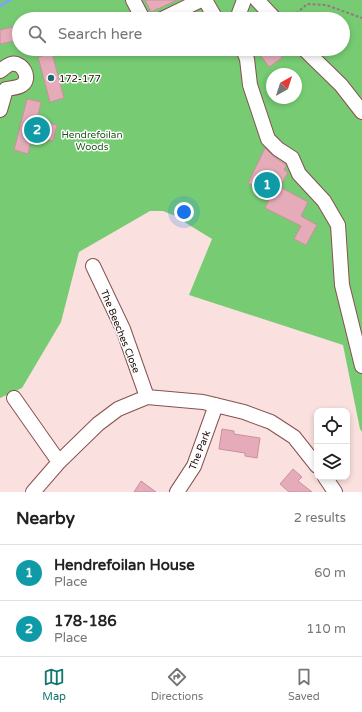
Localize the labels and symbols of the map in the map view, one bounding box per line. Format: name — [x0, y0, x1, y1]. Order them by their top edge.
north arrow — [266, 68, 302, 104]
marker: 172-177 — [46, 73, 56, 83]
place label: 172-177 — [59, 73, 101, 85]
pin: 2 — [24, 115, 50, 145]
park label: Hendrefoilan Woods — [61, 129, 123, 153]
pin: 1 — [254, 170, 280, 200]
your location — [174, 202, 194, 222]
street label: The Beeches Close — [98, 288, 142, 375]
street label: The Park — [187, 428, 214, 472]

